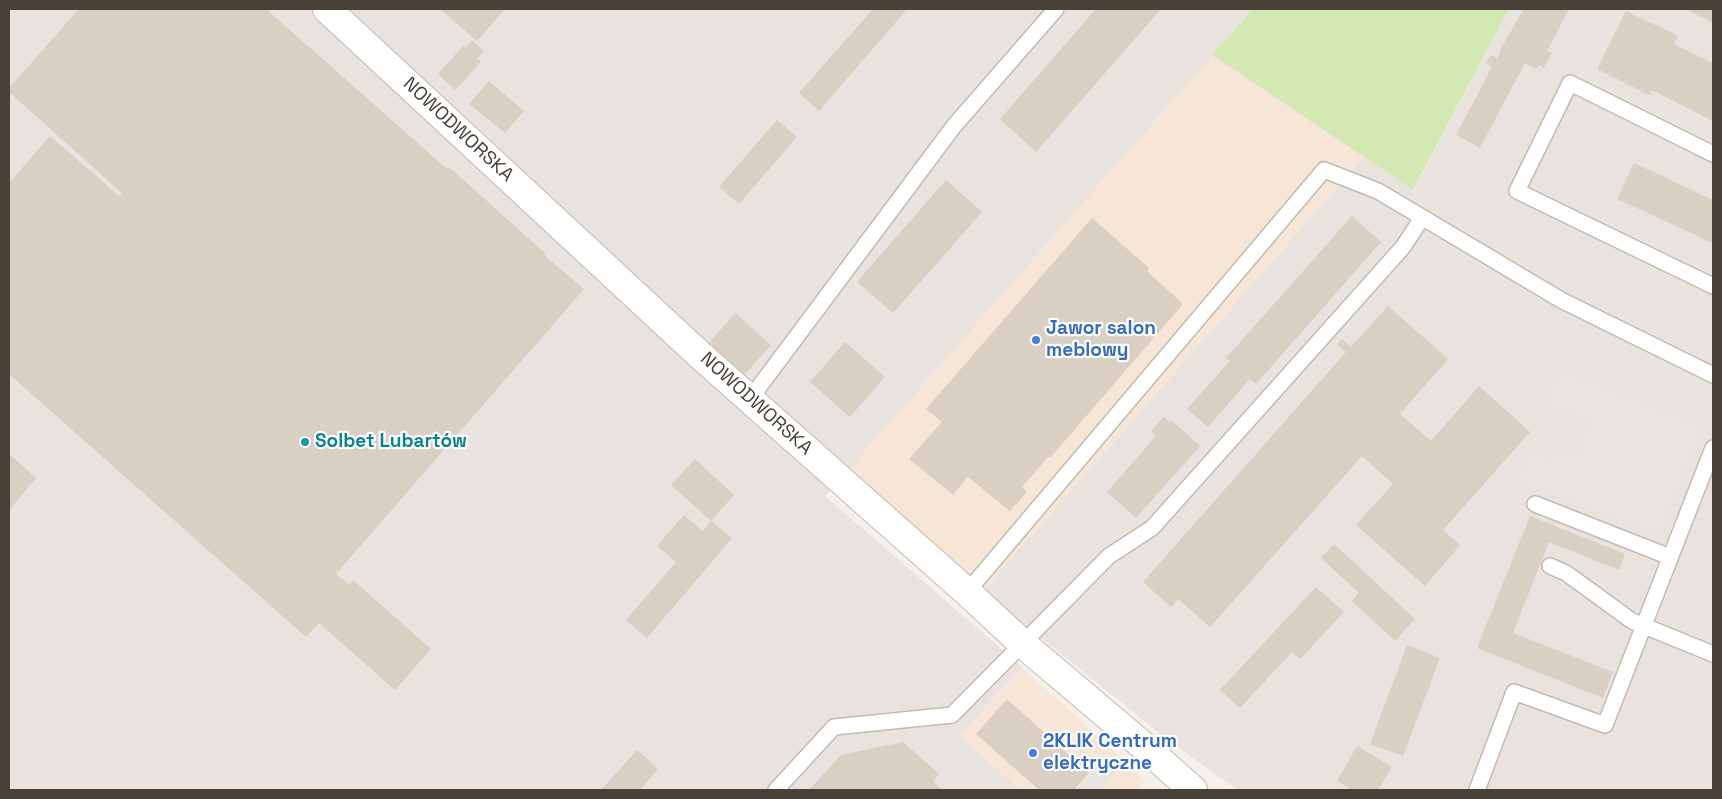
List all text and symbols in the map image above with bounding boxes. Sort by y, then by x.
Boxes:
street label: NOWODWORSKA [398,73,518,187]
place label: Jawor salon meblowy [1046,318,1156,362]
marker: Jawor salon meblowy [1030,334,1042,346]
street label: NOWODWORSKA [695,348,817,460]
place label: Solbet Lubartów [315,431,467,453]
marker: Solbet Lubartów [299,436,311,448]
place label: 2KLIK Centrum elektryczne [1043,731,1177,775]
marker: 2KLIK Centrum elektryczne [1027,747,1039,759]

